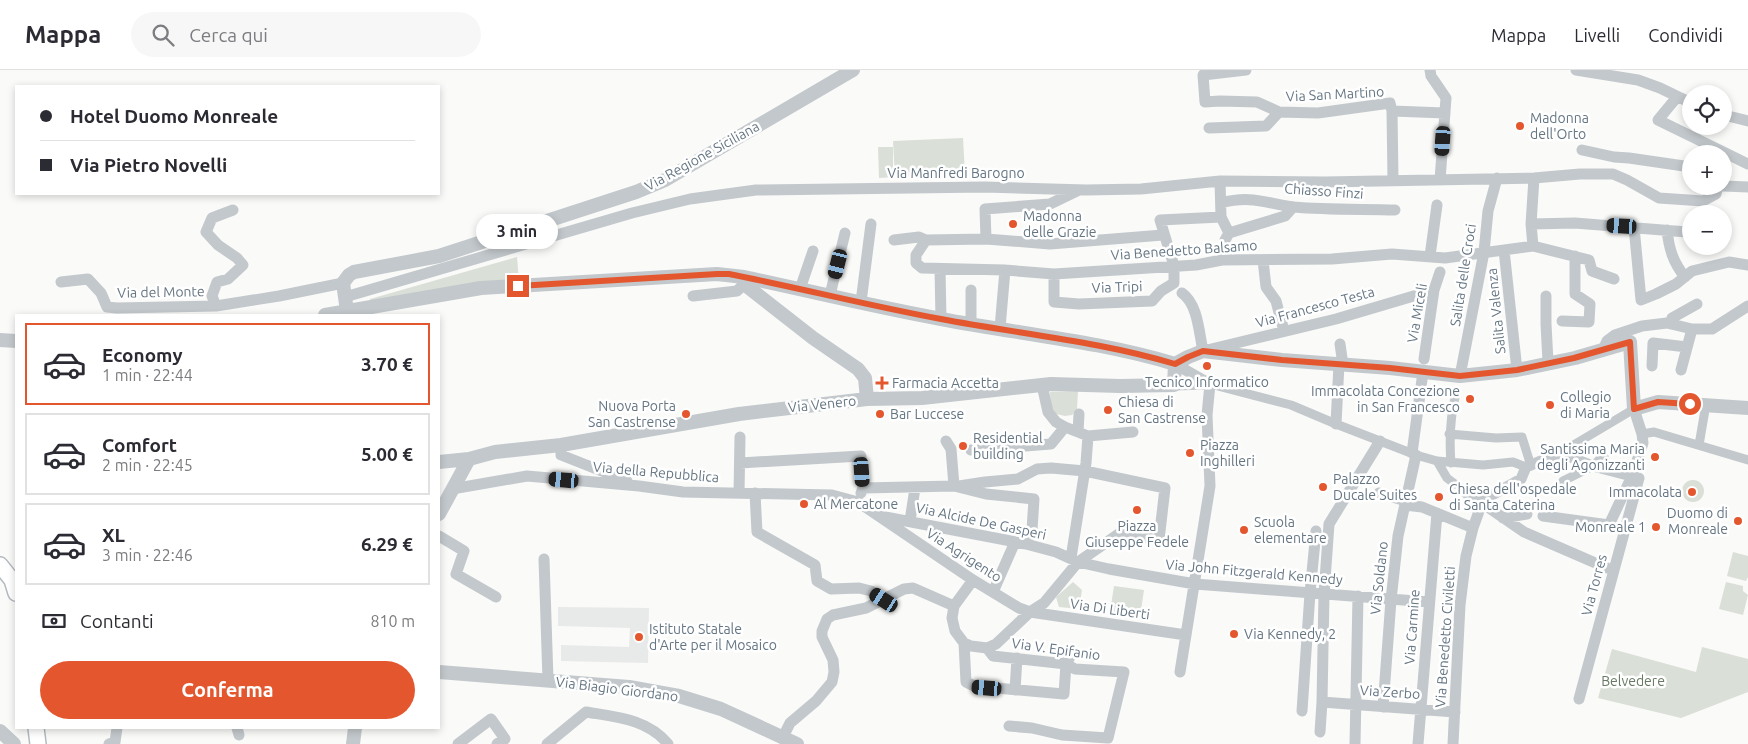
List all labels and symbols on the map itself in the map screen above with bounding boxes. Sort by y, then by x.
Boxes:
street label: Via San Martino [1285,83,1385,105]
place label: Madonna dell'Orto [1530,110,1589,142]
street label: Via Regione Siciliana [642,118,762,194]
marker: Madonna dell'Orto [1514,120,1526,132]
car [1434,126,1451,156]
street label: Via Manfredi Barogno [887,165,1025,181]
street label: Chiasso Finzi [1284,180,1364,202]
place label: Madonna delle Grazie [1023,208,1097,240]
callout: 3 min [477,214,559,248]
marker: Madonna delle Grazie [1007,218,1019,230]
car [1606,218,1637,234]
street label: Salita delle Croci [1447,223,1479,327]
street label: Via Benedetto Balsamo [1110,237,1258,263]
car [827,248,848,280]
street label: Salita Valenza [1484,267,1508,355]
route end [507,275,529,297]
street label: Via Tripi [1091,278,1143,296]
street label: Via Miceli [1404,282,1430,344]
street label: Via del Monte [117,283,205,301]
street label: Via Francesco Testa [1254,283,1376,331]
marker: Tecnico Informatico [1201,360,1213,372]
place label: Tecnico Informatico [1145,374,1269,390]
place label: Farmacia Accetta [892,375,999,391]
marker: Farmacia Accetta [876,377,888,389]
place label: Immacolata Concezione in San Francesco [1311,383,1460,415]
place label: Collegio di Maria [1560,389,1611,421]
street label: Via Venero [787,392,857,416]
marker: Immacolata Concezione in San Francesco [1464,393,1476,405]
route start [1679,393,1701,415]
place label: Chiesa di San Castrense [1118,394,1206,426]
place label: Nuova Porta San Castrense [588,398,676,430]
marker: Collegio di Maria [1544,399,1556,411]
marker: Chiesa di San Castrense [1102,404,1114,416]
place label: Bar Luccese [890,406,964,422]
marker: Nuova Porta San Castrense [680,408,692,420]
marker: Bar Luccese [874,408,886,420]
place label: Residential building [973,430,1043,462]
place label: Piazza Inghilleri [1200,437,1255,469]
marker: Residential building [957,440,969,452]
place label: Santissima Maria degli Agonizzanti [1537,441,1645,473]
marker: Piazza Inghilleri [1184,447,1196,459]
marker: Santissima Maria degli Agonizzanti [1649,451,1661,463]
car [853,457,870,487]
street label: Via della Repubblica [592,459,720,485]
car [548,471,579,489]
place label: Palazzo Ducale Suites [1333,471,1417,503]
marker: Palazzo Ducale Suites [1317,481,1329,493]
place label: Chiesa dell'ospedale di Santa Caterina [1449,481,1577,513]
place label: Immacolata [1609,484,1682,500]
marker: Immacolata [1686,486,1698,498]
marker: Chiesa dell'ospedale di Santa Caterina [1433,491,1445,503]
place label: Al Mercatone [814,496,898,512]
marker: Al Mercatone [798,498,810,510]
street label: Via Alcide De Gasperi [914,499,1048,543]
marker: Piazza Giuseppe Fedele [1131,504,1143,516]
place label: Duomo di Monreale [1667,505,1728,537]
place label: Scuola elementare [1254,514,1327,546]
marker: Duomo di Monreale [1732,515,1744,527]
place label: Piazza Giuseppe Fedele [1085,518,1189,550]
place label: Monreale 1 [1575,519,1646,535]
marker: Monreale 1 [1650,521,1662,533]
marker: Scuola elementare [1238,524,1250,536]
street label: Via Agrigento [923,525,1005,585]
street label: Via Soldano [1367,540,1391,616]
street label: Via Torres [1578,553,1610,617]
street label: Via John Fitzgerald Kennedy [1165,556,1344,588]
street label: Via Benedetto Civiletti [1432,566,1458,708]
car [867,586,900,614]
street label: Via Carmine [1401,589,1423,665]
street label: Via Di Liberti [1069,595,1151,623]
place label: Istituto Statale d'Arte per il Mosaico [649,621,777,653]
place label: Via Kennedy, 2 [1244,626,1336,642]
marker: Via Kennedy, 2 [1228,628,1240,640]
marker: Istituto Statale d'Arte per il Mosaico [633,631,645,643]
street label: Via V. Epifanio [1011,635,1101,663]
park label: Belvedere [1601,673,1665,689]
street label: Via Biagio Giordano [555,674,679,704]
car [971,679,1002,697]
street label: Via Zerbo [1359,682,1421,702]

